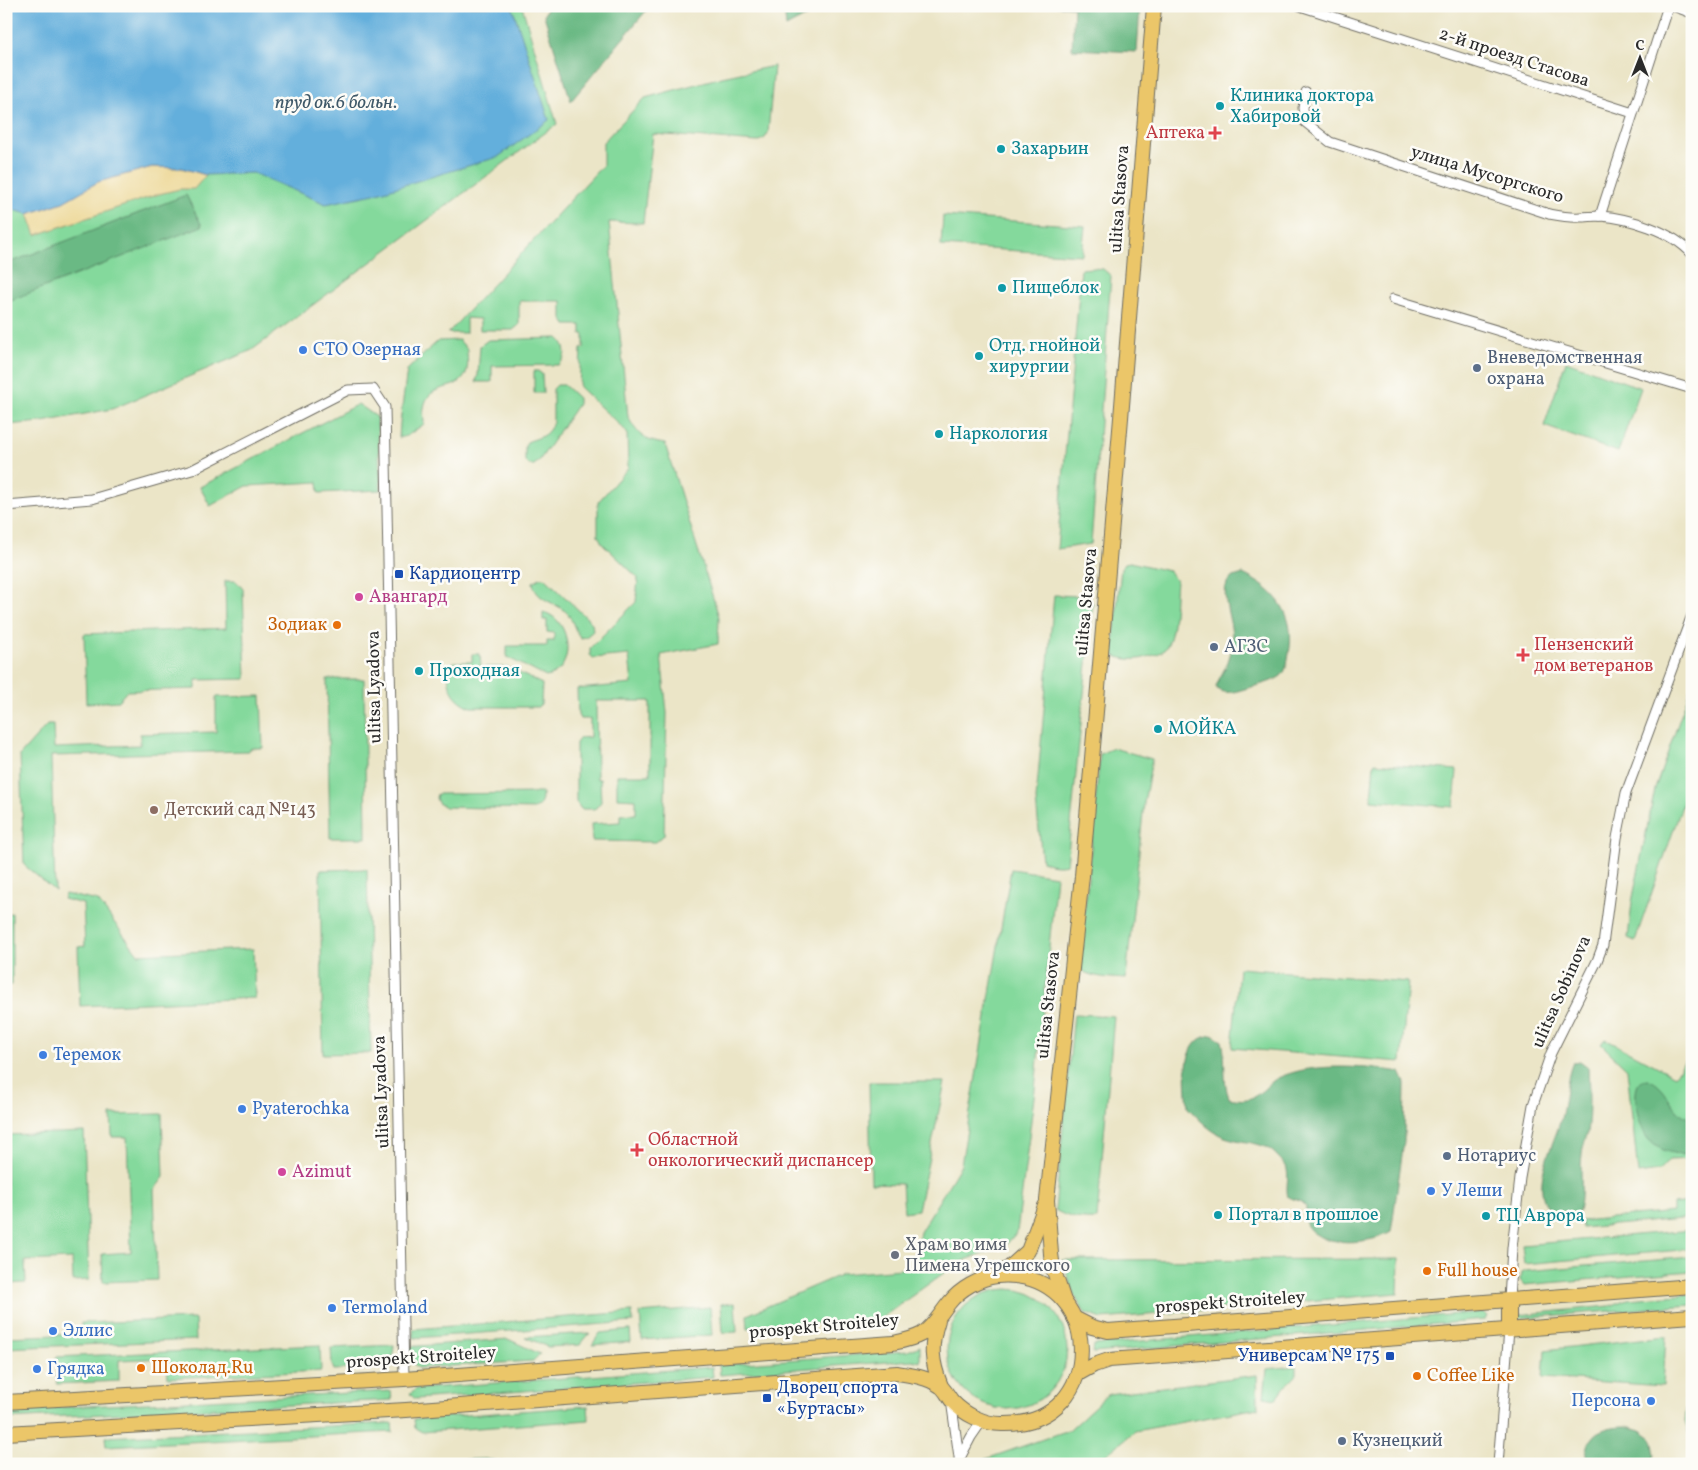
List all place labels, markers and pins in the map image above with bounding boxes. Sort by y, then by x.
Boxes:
place label: Клиника доктора Хабировой [1230,84,1374,130]
marker: Клиника доктора Хабировой [1214,100,1226,112]
place label: Аптека [1146,121,1205,146]
marker: Аптека [1209,127,1221,139]
place label: Захарьин [1011,137,1089,162]
marker: Захарьин [995,143,1007,155]
place label: Пищеблок [1012,276,1099,301]
marker: Пищеблок [996,282,1008,294]
place label: Отд. гнойной хирургии [989,334,1100,380]
place label: СТО Озерная [313,338,421,363]
marker: СТО Озерная [297,344,309,356]
place label: Вневедомственная охрана [1487,346,1642,392]
marker: Отд. гнойной хирургии [973,350,985,362]
marker: Вневедомственная охрана [1471,362,1483,374]
place label: Наркология [949,422,1048,447]
marker: Наркология [933,428,945,440]
place label: Кардиоцентр [409,562,521,587]
marker: Кардиоцентр [393,568,405,580]
place label: Авангард [369,585,448,610]
marker: Авангард [353,591,365,603]
place label: Зодиак [267,613,327,638]
marker: Зодиак [331,619,343,631]
place label: Пензенский дом ветеранов [1534,633,1653,679]
place label: АГЗС [1224,635,1268,660]
marker: АГЗС [1208,641,1220,653]
marker: Пензенский дом ветеранов [1516,648,1530,662]
place label: Проходная [429,659,520,684]
marker: Проходная [413,665,425,677]
place label: МОЙКА [1168,717,1237,742]
marker: МОЙКА [1152,723,1164,735]
place label: Детский сад №143 [164,798,316,823]
marker: Детский сад №143 [148,804,160,816]
place label: Теремок [53,1043,122,1068]
marker: Теремок [37,1049,49,1061]
place label: Pyaterochka [252,1097,350,1122]
marker: Pyaterochka [236,1103,248,1115]
place label: Областной онкологический диспансер [648,1128,874,1174]
marker: Областной онкологический диспансер [630,1143,644,1157]
place label: Нотариус [1457,1144,1536,1169]
marker: Нотариус [1441,1150,1453,1162]
place label: Azimut [292,1160,352,1185]
marker: Azimut [276,1166,288,1178]
place label: У Леши [1441,1179,1502,1204]
marker: У Леши [1425,1185,1437,1197]
place label: Портал в прошлое [1228,1203,1379,1228]
place label: ТЦ Аврора [1496,1204,1585,1229]
marker: Портал в прошлое [1212,1209,1224,1221]
marker: ТЦ Аврора [1480,1210,1492,1222]
place label: Храм во имя Пимена Угрешского [905,1233,1070,1279]
marker: Храм во имя Пимена Угрешского [889,1249,901,1261]
place label: Full house [1437,1259,1518,1284]
marker: Full house [1421,1265,1433,1277]
place label: Termoland [342,1296,428,1321]
marker: Termoland [326,1302,338,1314]
place label: Эллис [63,1319,113,1344]
marker: Эллис [47,1325,59,1337]
place label: Универсам № 175 [1238,1344,1380,1369]
marker: Универсам № 175 [1384,1350,1396,1362]
place label: Шоколад.Ru [151,1356,253,1381]
place label: Грядка [47,1357,105,1382]
marker: Шоколад.Ru [135,1362,147,1374]
marker: Грядка [31,1363,43,1375]
place label: Coffee Like [1427,1364,1515,1389]
marker: Coffee Like [1411,1370,1423,1382]
place label: Дворец спорта «Буртасы» [777,1376,899,1422]
place label: Персона [1571,1389,1641,1414]
marker: Дворец спорта «Буртасы» [761,1392,773,1404]
marker: Персона [1645,1395,1657,1407]
place label: Кузнецкий [1352,1429,1443,1454]
marker: Кузнецкий [1336,1435,1348,1447]

